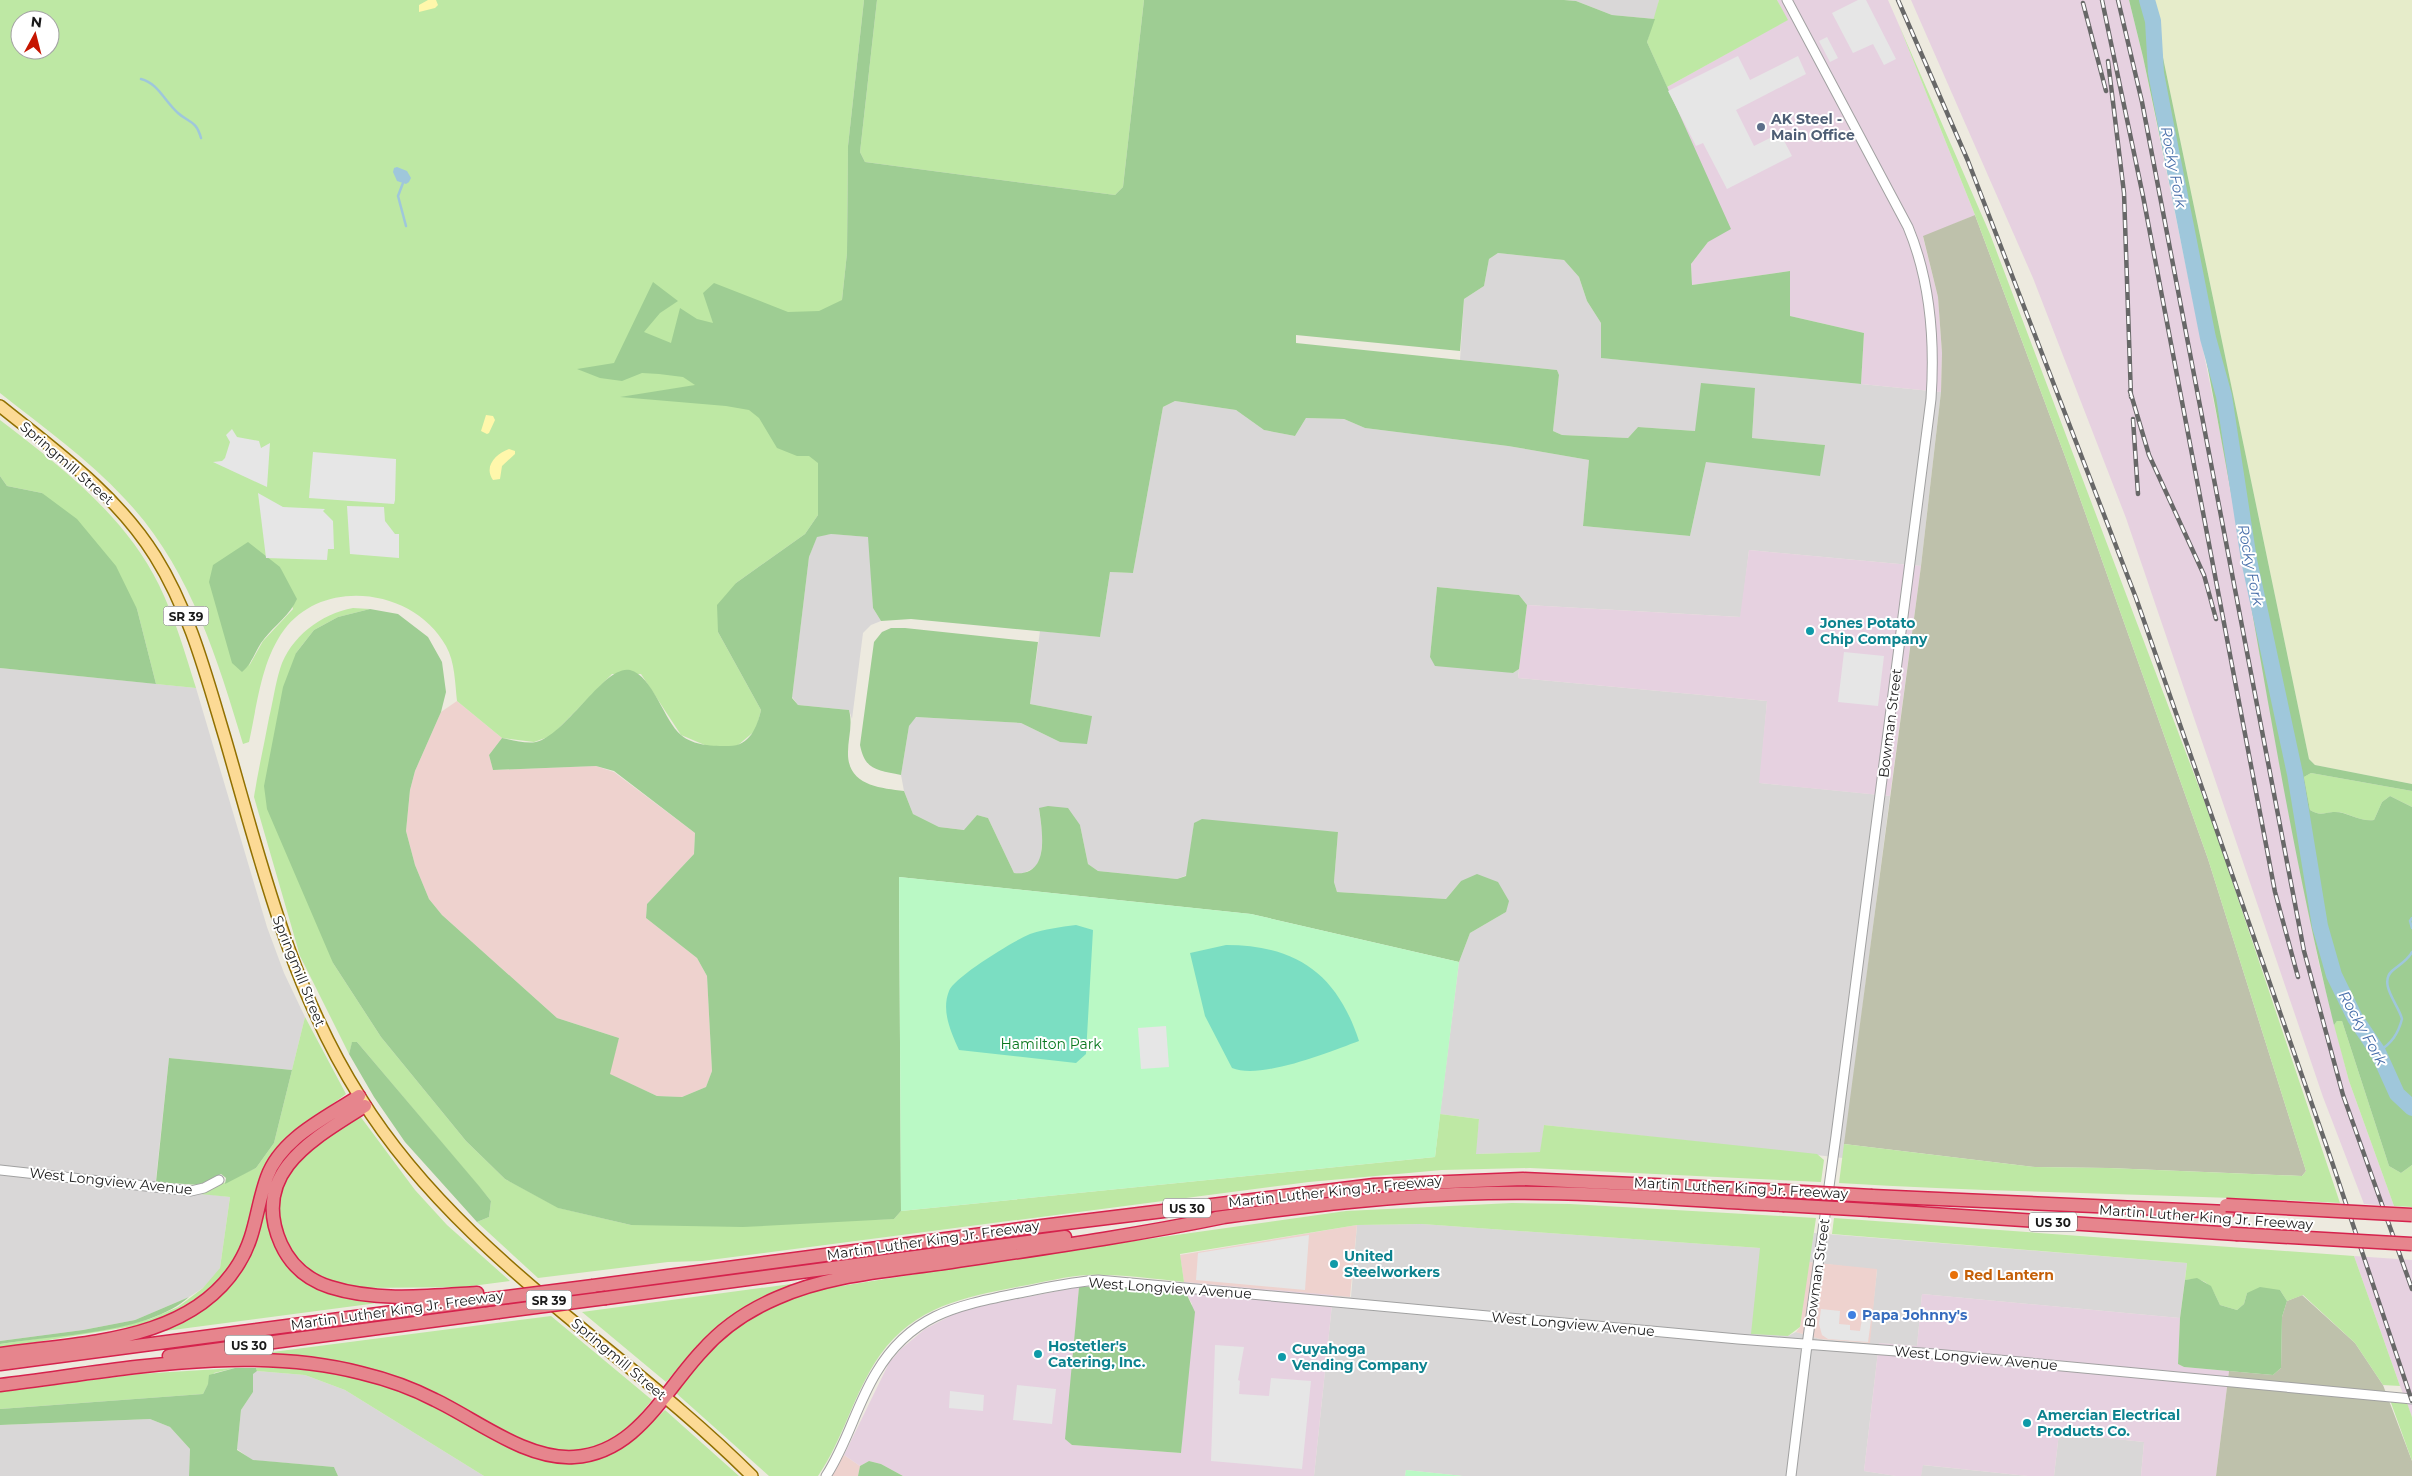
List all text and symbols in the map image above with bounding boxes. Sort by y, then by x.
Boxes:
north arrow [10,10,60,60]
text: N [30,12,43,32]
place label: AK Steel - Main Office [1770,110,1855,144]
marker: AK Steel - Main Office [1755,121,1767,133]
water label: Rocky Fork [2157,125,2191,210]
street label: Springmill Street [16,417,118,509]
water label: Rocky Fork [2234,523,2268,608]
road number: SR 39 [164,606,208,626]
place label: Jones Potato Chip Company [1819,614,1928,648]
marker: Jones Potato Chip Company [1804,625,1816,637]
street label: Bowman Street [1874,667,1906,779]
street label: Springmill Street [268,913,330,1030]
water label: Rocky Fork [2335,987,2392,1070]
park label: Hamilton Park [1000,1035,1102,1053]
street label: West Longview Avenue [29,1163,193,1199]
street label: Martin Luther King Jr. Freeway [1227,1171,1443,1211]
street label: Martin Luther King Jr. Freeway [1633,1173,1849,1203]
road number: US 30 [1163,1198,1211,1218]
street label: Martin Luther King Jr. Freeway [2098,1201,2314,1233]
road number: US 30 [2029,1212,2077,1232]
street label: Martin Luther King Jr. Freeway [826,1216,1041,1264]
street label: Bowman Street [1800,1217,1834,1329]
place label: United Steelworkers [1344,1247,1440,1281]
marker: United Steelworkers [1328,1258,1340,1270]
place label: Red Lantern [1964,1266,2054,1284]
marker: Red Lantern [1948,1269,1960,1281]
street label: West Longview Avenue [1088,1273,1252,1303]
street label: Martin Luther King Jr. Freeway [290,1286,505,1334]
road number: SR 39 [526,1290,572,1310]
place label: Papa Johnny's [1862,1306,1968,1324]
street label: West Longview Avenue [1491,1308,1655,1340]
marker: Papa Johnny's [1846,1309,1858,1321]
street label: Springmill Street [568,1314,670,1404]
road number: US 30 [225,1336,273,1354]
place label: Hostetler's Catering, Inc. [1048,1337,1146,1371]
place label: Cuyahoga Vending Company [1291,1340,1428,1374]
street label: West Longview Avenue [1894,1342,2058,1374]
marker: Hostetler's Catering, Inc. [1032,1348,1044,1360]
marker: Cuyahoga Vending Company [1276,1351,1288,1363]
place label: Amercian Electrical Products Co. [2036,1406,2180,1440]
marker: Amercian Electrical Products Co. [2021,1417,2033,1429]

